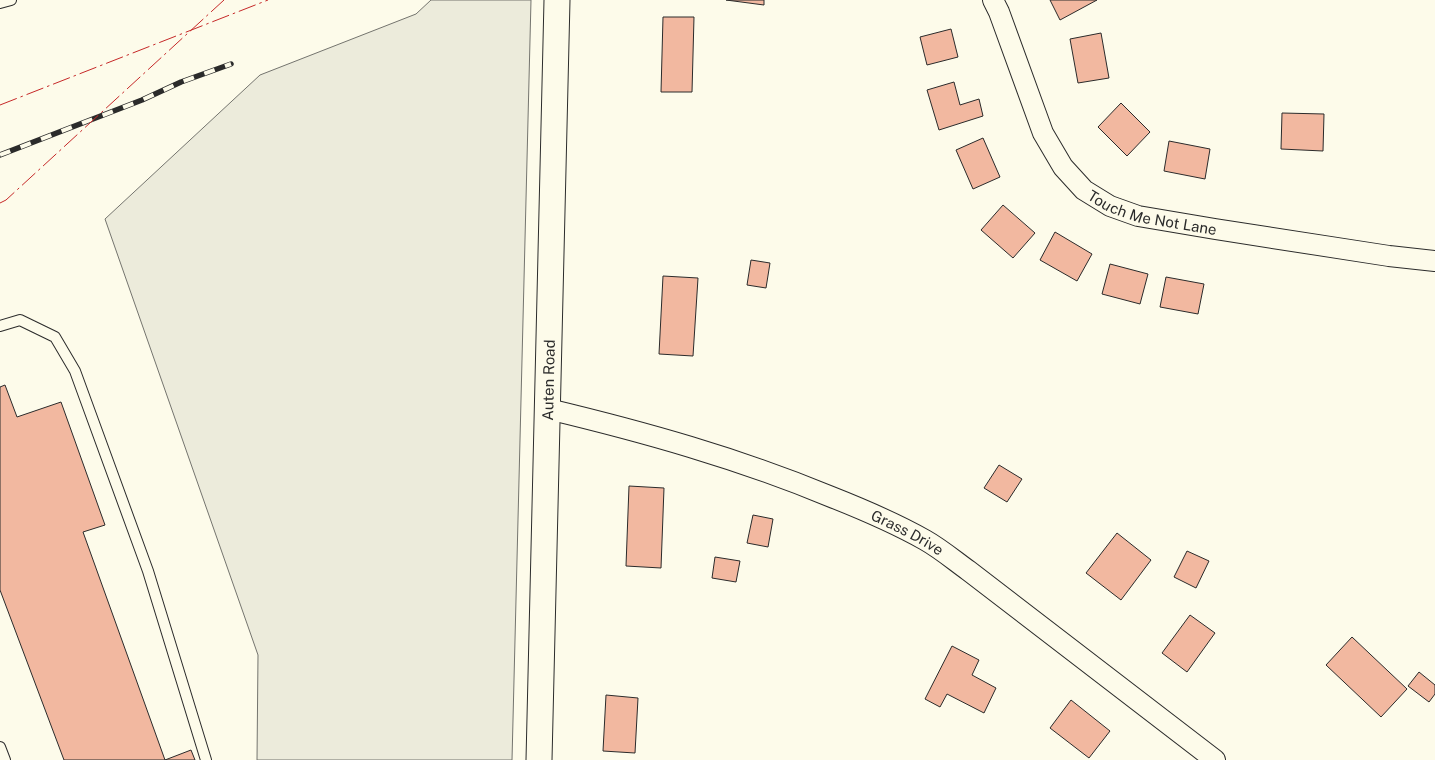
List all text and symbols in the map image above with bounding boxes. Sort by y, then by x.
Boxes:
street label: Touch Me Not Lane [1085,186,1218,238]
street label: Auten Road [539,339,557,421]
street label: Grass Drive [869,506,947,558]

